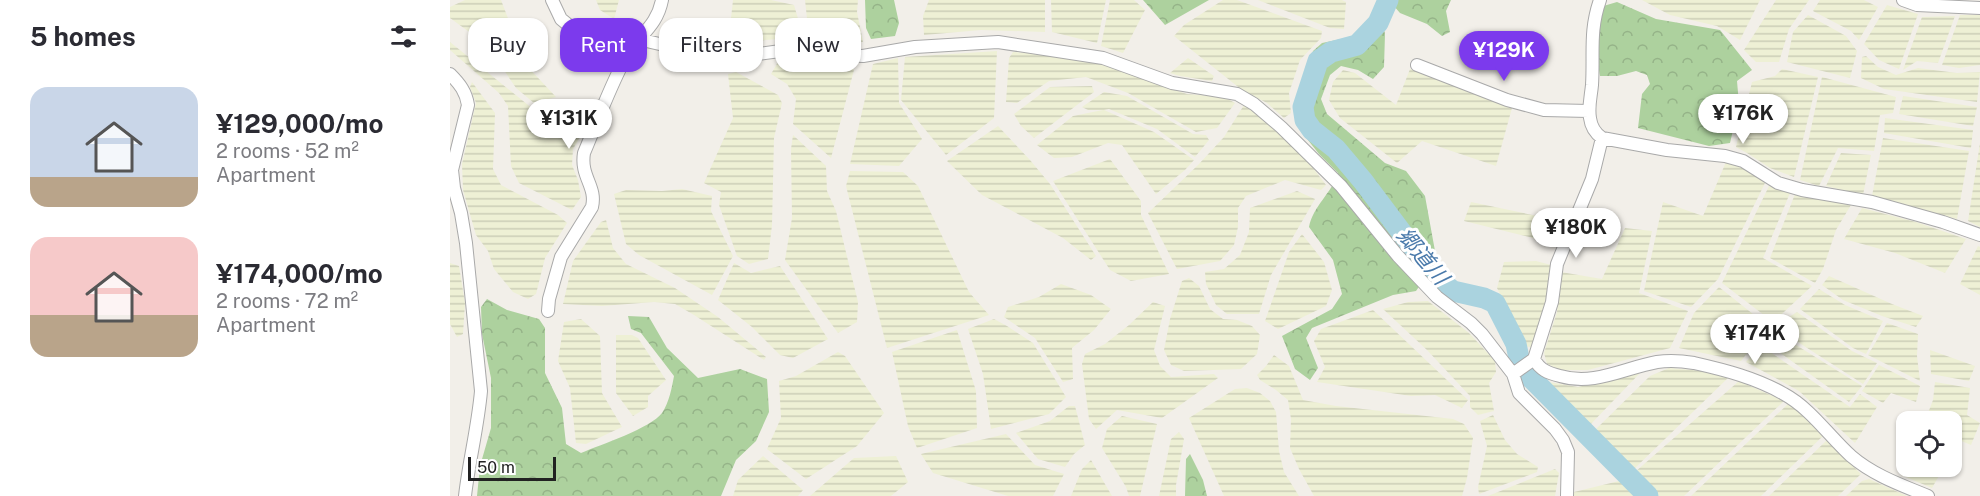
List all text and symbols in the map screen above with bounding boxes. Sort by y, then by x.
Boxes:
chip: Buy [468,18,548,72]
chip: Rent [560,18,647,72]
chip: Filters [659,18,763,72]
chip: New [775,18,861,72]
icon: filters [387,20,420,53]
text: 5 homes [30,21,136,52]
pin: ¥129K [1462,31,1546,82]
text: ¥129K [1473,38,1535,62]
pin: ¥176K [1701,94,1785,145]
pin: ¥131K [527,99,611,150]
text: ¥176K [1712,101,1774,125]
text: ¥131K [540,106,598,130]
text: ¥129,000/mo [216,108,383,139]
icon: home [78,111,150,183]
text: 2 rooms · 52 m² [216,139,359,163]
text: Apartment [216,163,316,187]
pin: ¥180K [1534,208,1618,259]
text: ¥180K [1545,215,1607,239]
water label: 郷道川 [1392,222,1455,291]
text: ¥174,000/mo [216,258,383,289]
icon: home [78,261,150,333]
text: 2 rooms · 72 m² [216,289,358,313]
text: Apartment [216,313,316,337]
pin: ¥174K [1713,314,1797,365]
text: ¥174K [1724,321,1786,345]
map controls [1896,411,1962,477]
button: locate [1896,411,1962,477]
scale bar [468,454,556,482]
text: 50 m [477,458,515,477]

